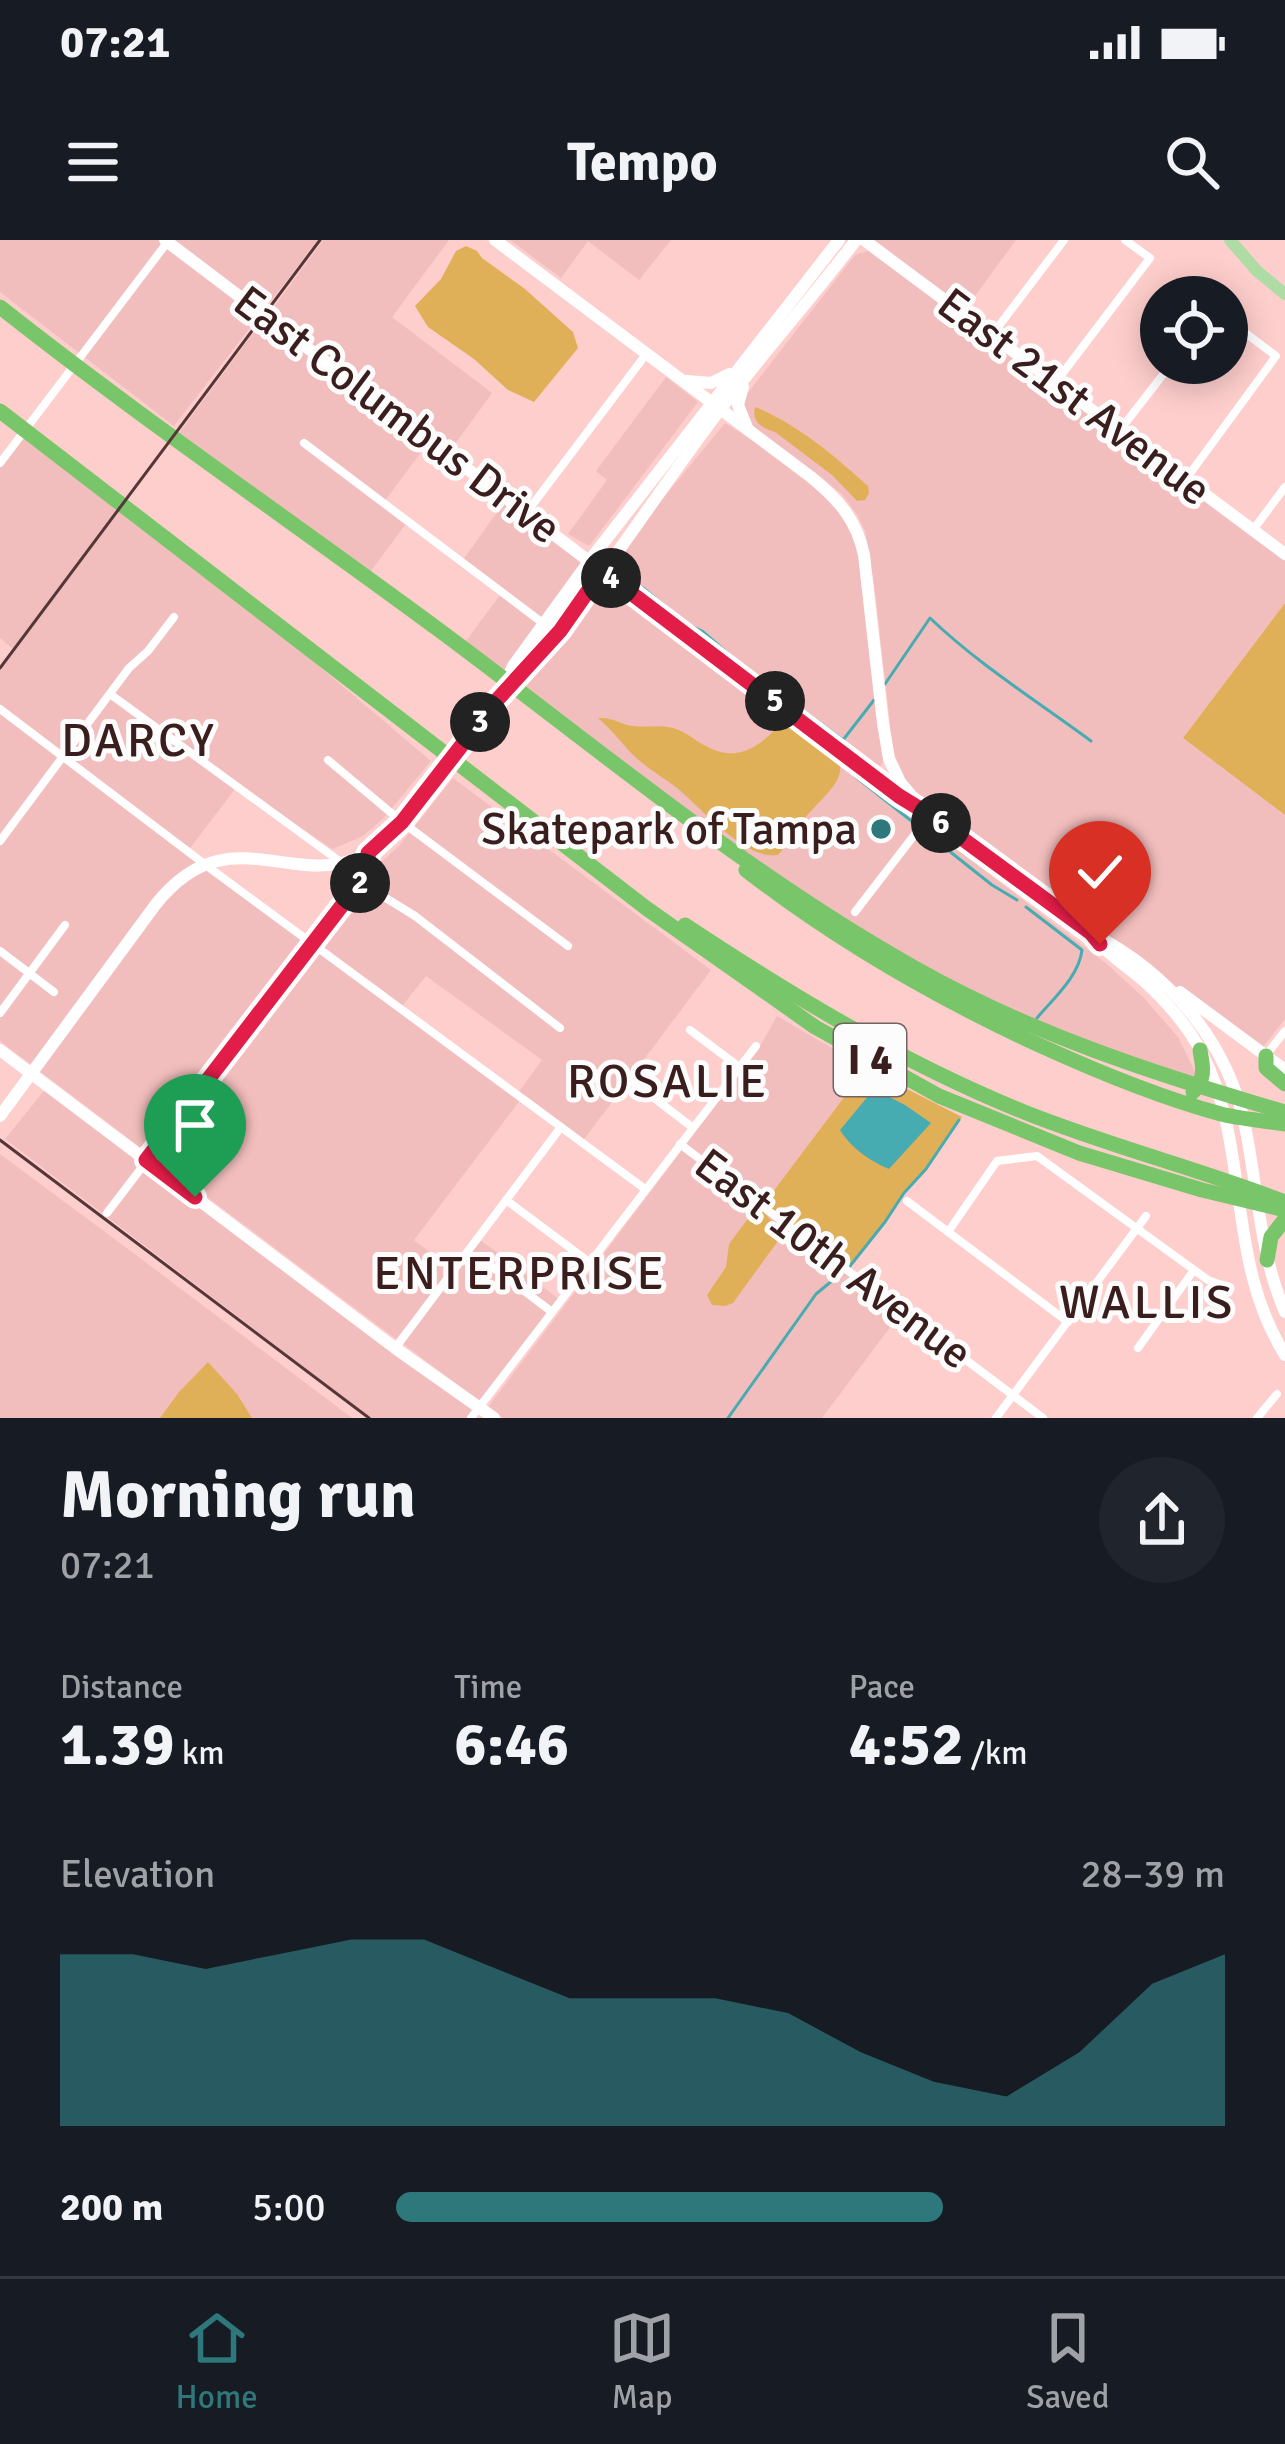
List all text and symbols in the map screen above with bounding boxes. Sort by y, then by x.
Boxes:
text: 07:21 [60,15,170,70]
icon: menu [60,129,126,195]
text: Tempo [567,129,718,196]
icon: search [1159,129,1225,195]
street label: East Columbus Drive [223,274,571,556]
street label: East 21st Avenue [926,276,1222,518]
map controls [1140,276,1248,384]
button: locate [1140,276,1248,384]
pin: 4 [581,548,641,608]
text: 4 [602,557,620,598]
pin: 5 [745,671,805,731]
text: 5 [766,680,784,721]
pin: 3 [450,692,510,752]
text: 3 [471,701,489,742]
district label: DARCY [61,711,217,770]
pin: 6 [911,793,971,853]
place label: Skatepark of Tampa [481,802,857,857]
text: 6 [932,802,950,843]
marker: Skatepark of Tampa [868,816,894,842]
pin [1049,821,1151,944]
icon: check [1067,839,1133,905]
pin: 2 [330,853,390,913]
text: 2 [351,862,369,903]
road number: I 4 [834,1024,906,1096]
district label: ROSALIE [567,1052,769,1111]
pin [144,1074,246,1197]
icon: arrive [162,1092,228,1158]
street label: East 10th Avenue [684,1137,982,1381]
district label: ENTERPRISE [373,1244,667,1303]
district label: WALLIS [1059,1273,1235,1332]
text: Morning run [60,1455,416,1536]
button: share [1099,1457,1225,1583]
text: 07:21 [60,1541,155,1589]
text: Distance [60,1667,183,1708]
text: Time [454,1667,522,1708]
text: Pace [849,1667,915,1708]
text: 1.39 [60,1708,174,1782]
text: 6:46 [454,1708,569,1782]
text: 4:52 [849,1708,964,1782]
text: km [174,1733,225,1774]
text: /km [964,1733,1028,1774]
text: Elevation [60,1850,215,1898]
text: 28–39 m [1080,1850,1225,1898]
text: 200 m [60,2183,163,2231]
text: 5:00 [252,2183,326,2231]
tab: Home [176,2305,258,2418]
tab: Map [609,2305,675,2418]
tab: Saved [1026,2305,1109,2418]

